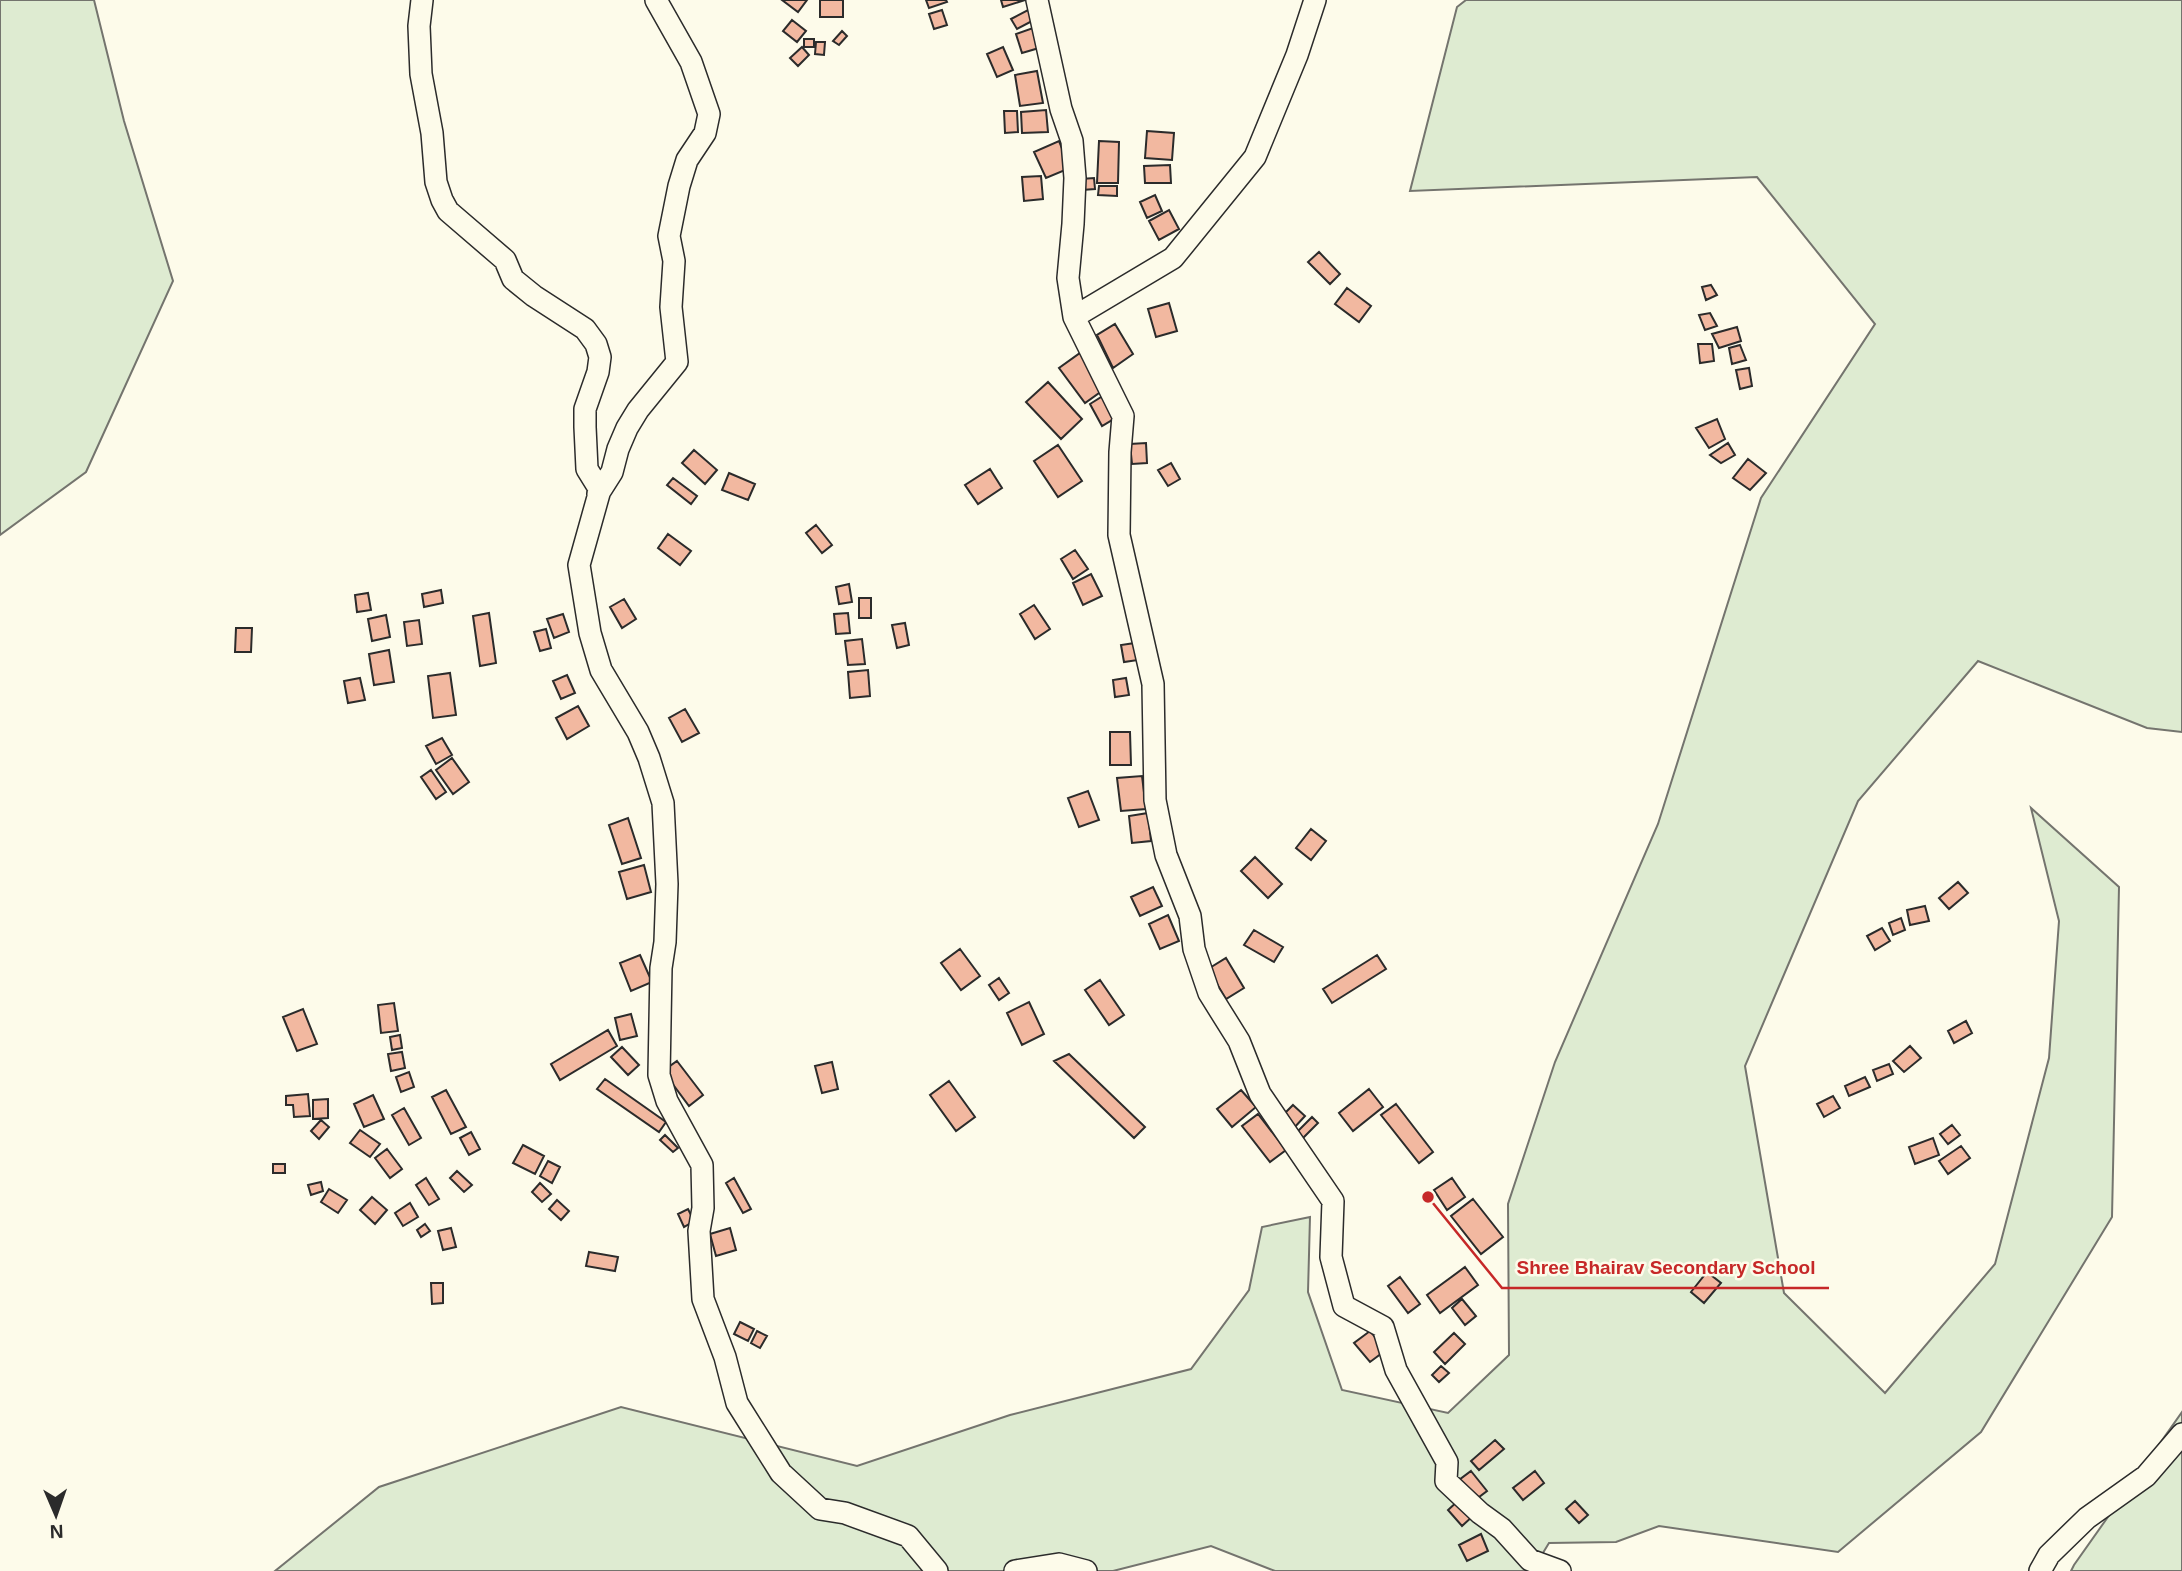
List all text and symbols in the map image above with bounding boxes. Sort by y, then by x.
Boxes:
callout: Shree Bhairav Secondary School [1502,1248,1829,1288]
text: Shree Bhairav Secondary School [1517,1257,1815,1278]
north arrow [21,1480,91,1550]
text: N [49,1521,64,1542]

